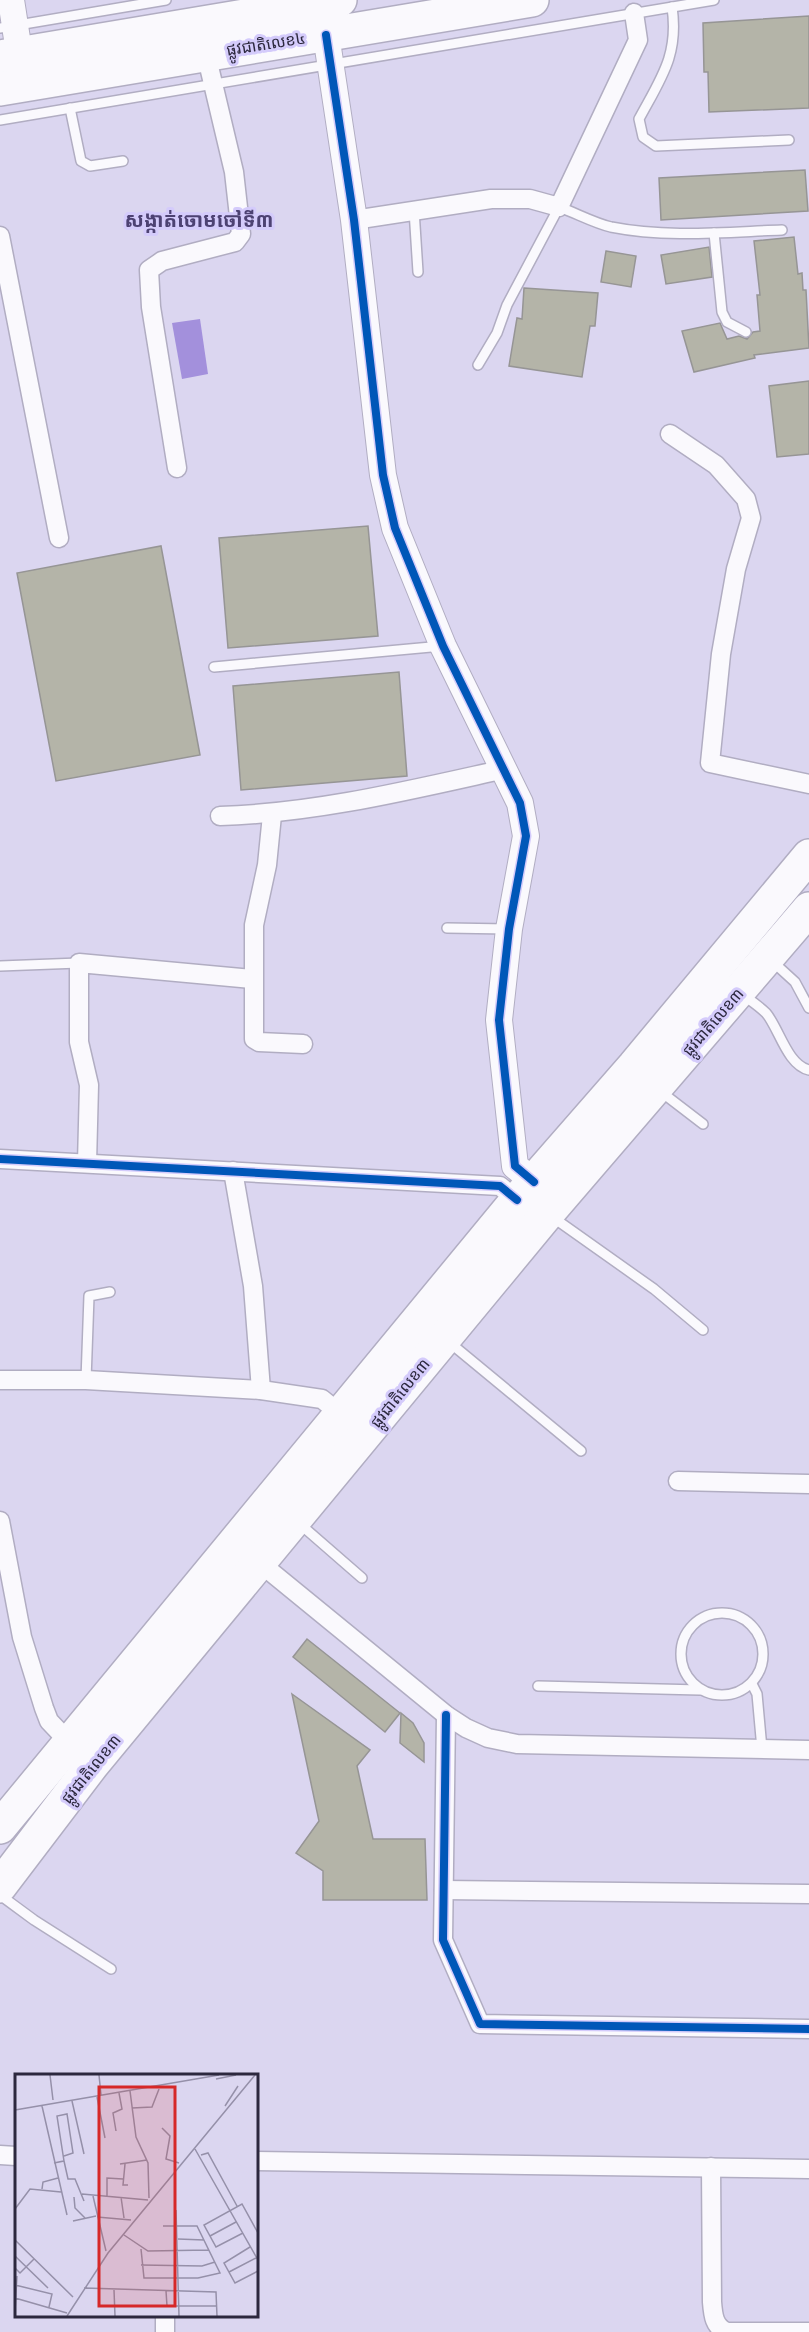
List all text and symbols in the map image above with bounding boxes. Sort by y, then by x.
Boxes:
street label: ផ្លូវជាតិលេខ៤ [225,26,308,64]
district label: សង្កាត់ចោមចៅទី៣ [125,206,273,234]
street label: ផ្លូវជាតិលេខ៣ [677,983,751,1063]
street label: ផ្លូវជាតិលេខ៣ [365,1353,437,1434]
street label: ផ្លូវជាតិលេខ៣ [56,1729,128,1810]
inset map [15,2074,258,2317]

